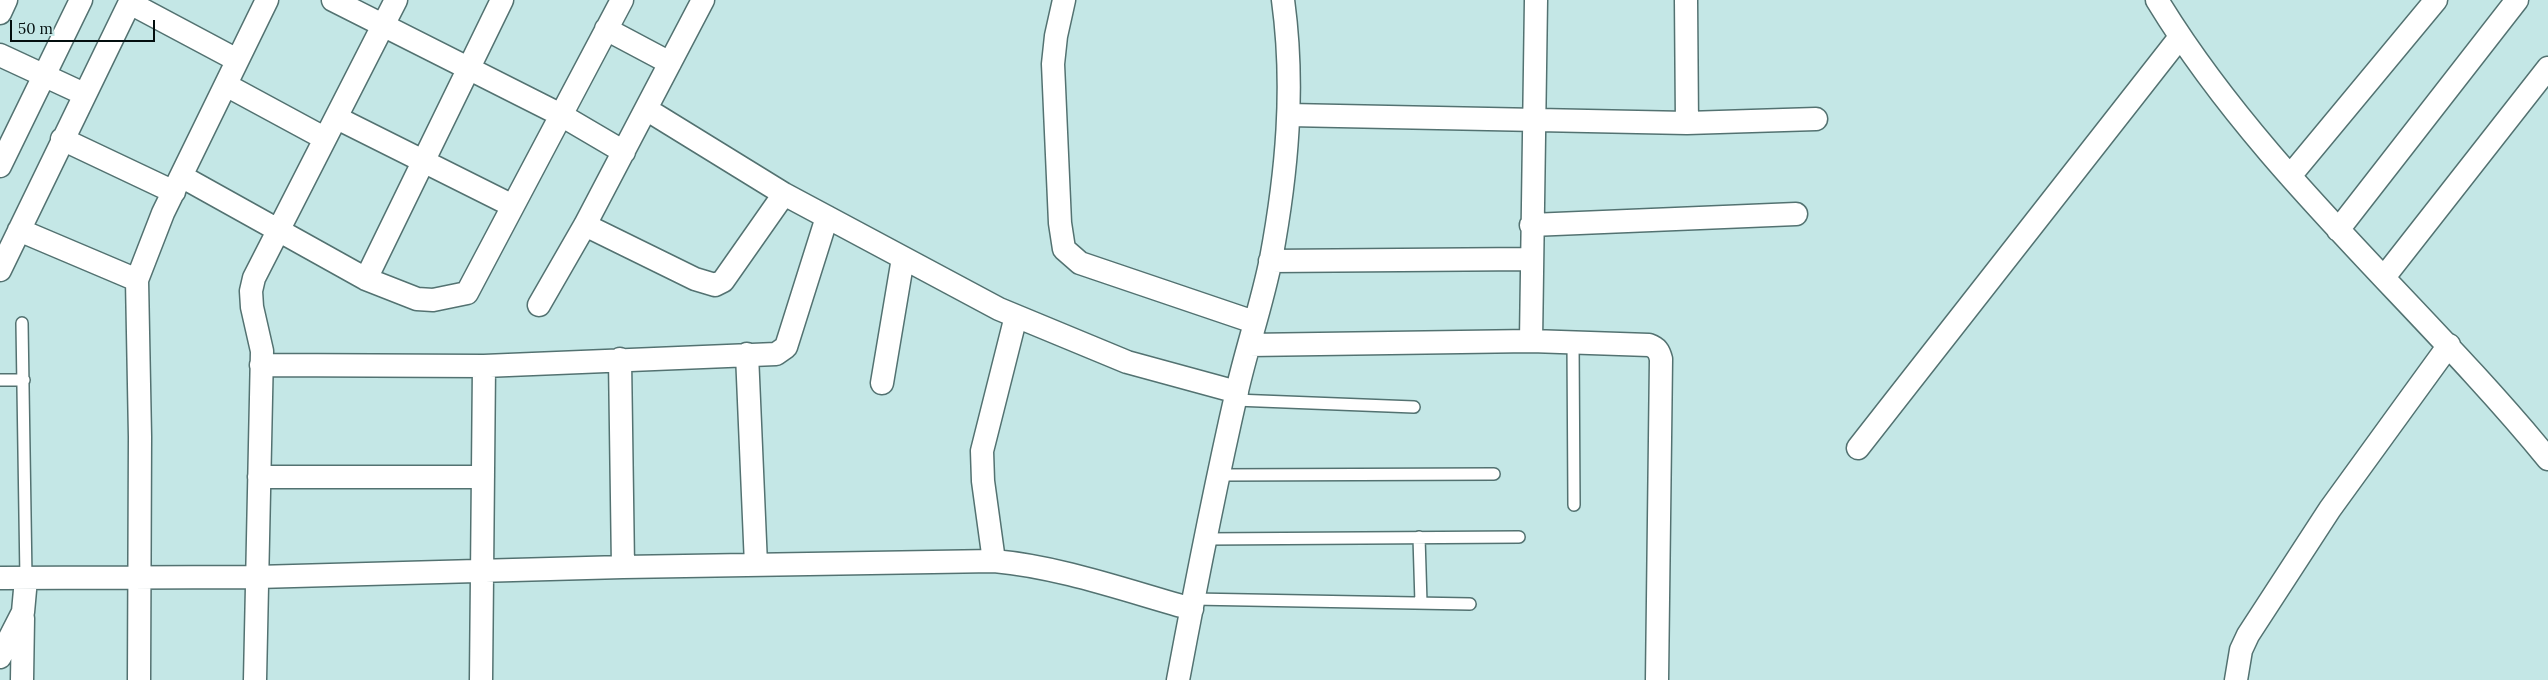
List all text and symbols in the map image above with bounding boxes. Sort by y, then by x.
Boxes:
scale bar [12,10,158,42]
text: 50 m [18,19,53,38]

